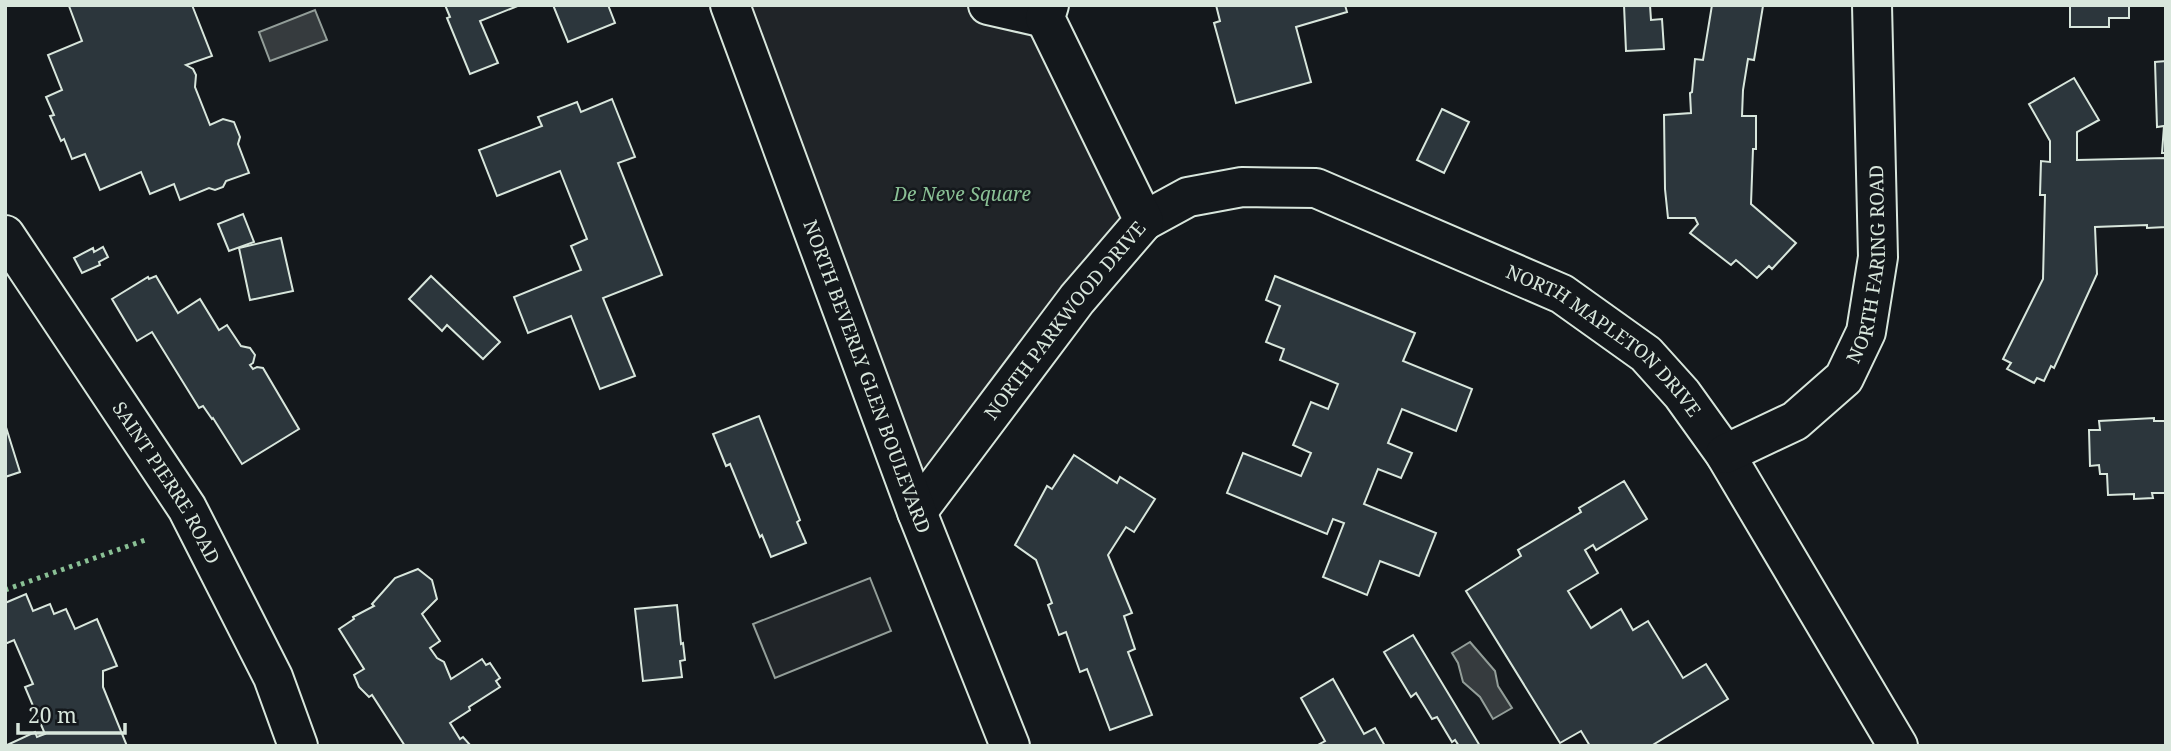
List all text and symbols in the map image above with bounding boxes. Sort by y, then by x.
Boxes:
street label: NORTH FARING ROAD [1840,165,1891,368]
park label: De Neve Square [892,181,1031,207]
street label: NORTH PARKWOOD DRIVE [978,215,1151,425]
street label: NORTH BEVERLY GLEN BOULEVARD [797,216,937,537]
street label: NORTH MAPLETON DRIVE [1502,258,1707,422]
street label: SAINT PIERRE ROAD [107,396,226,568]
scale bar [18,692,124,736]
text: 20 m [28,701,77,729]

